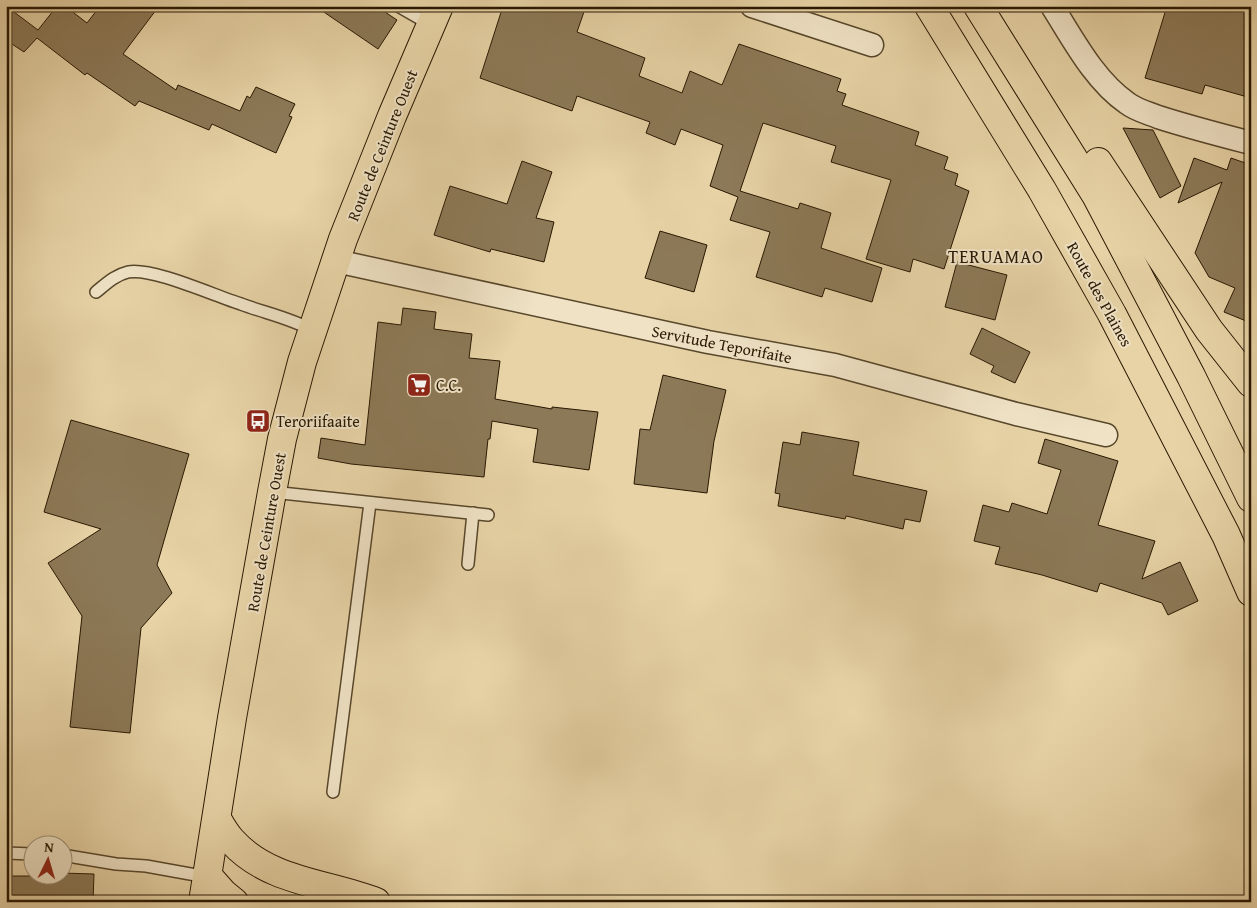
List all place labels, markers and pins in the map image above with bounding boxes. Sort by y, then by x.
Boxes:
supermarket icon: C.C. [406,372,432,398]
place label: C.C. [436,373,461,397]
bus stop icon: Teroriifaaite [245,408,271,434]
place label: Teroriifaaite [276,409,360,433]

